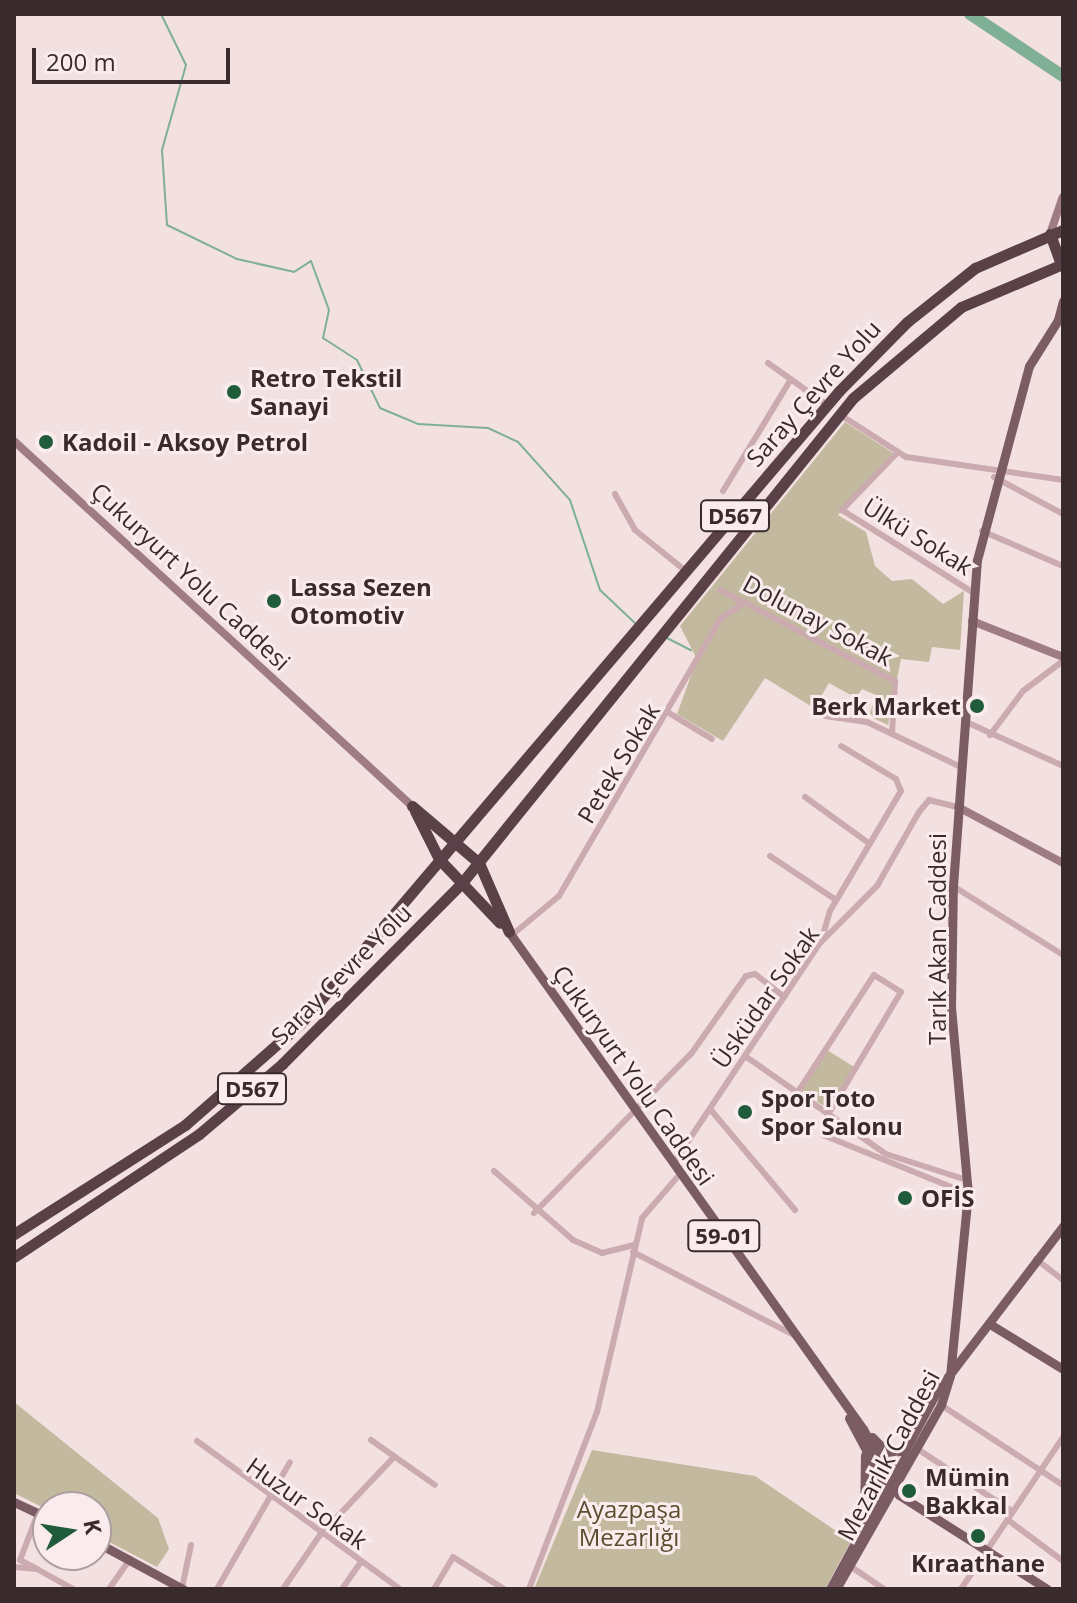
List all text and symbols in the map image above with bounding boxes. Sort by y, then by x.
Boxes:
scale bar [36,32,234,82]
text: 200 m [46,45,116,78]
street label: Saray Çevre Yolu [740,314,886,472]
place label: Retro Tekstil Sanayi [250,364,402,420]
marker: Retro Tekstil Sanayi [225,383,243,401]
place label: Kadoil - Aksoy Petrol [62,428,308,456]
marker: Kadoil - Aksoy Petrol [37,433,55,451]
street label: Çukuryurt Yolu Caddesi [85,476,297,676]
street label: Ülkü Sokak [858,491,978,581]
road number: D567 [699,498,771,534]
street label: Dolunay Sokak [738,569,898,671]
place label: Lassa Sezen Otomotiv [290,573,432,629]
marker: Lassa Sezen Otomotiv [265,592,283,610]
place label: Berk Market [811,692,961,720]
marker: Berk Market [968,697,986,715]
street label: Petek Sokak [571,698,665,828]
street label: Tarık Akan Caddesi [923,833,951,1045]
street label: Saray Çevre Yolu [265,898,417,1050]
street label: Üsküdar Sokak [705,921,825,1073]
street label: Çukuryurt Yolu Caddesi [547,959,721,1191]
road number: D567 [216,1071,288,1107]
place label: Spor Toto Spor Salonu [761,1084,903,1140]
marker: Spor Toto Spor Salonu [736,1103,754,1121]
place label: OFİS [921,1184,974,1212]
marker: OFİS [896,1189,914,1207]
road number: 59-01 [686,1218,762,1254]
street label: Mezarlık Caddesi [831,1365,945,1545]
street label: Huzur Sokak [241,1451,373,1555]
place label: Mümin Bakkal [925,1463,1010,1519]
marker: Mümin Bakkal [900,1482,918,1500]
north arrow [32,1491,112,1571]
park label: Ayazpaşa Mezarlığı [577,1495,681,1551]
text: K [77,1516,110,1537]
marker: Kıraathane [969,1527,987,1545]
place label: Kıraathane [911,1549,1045,1577]

